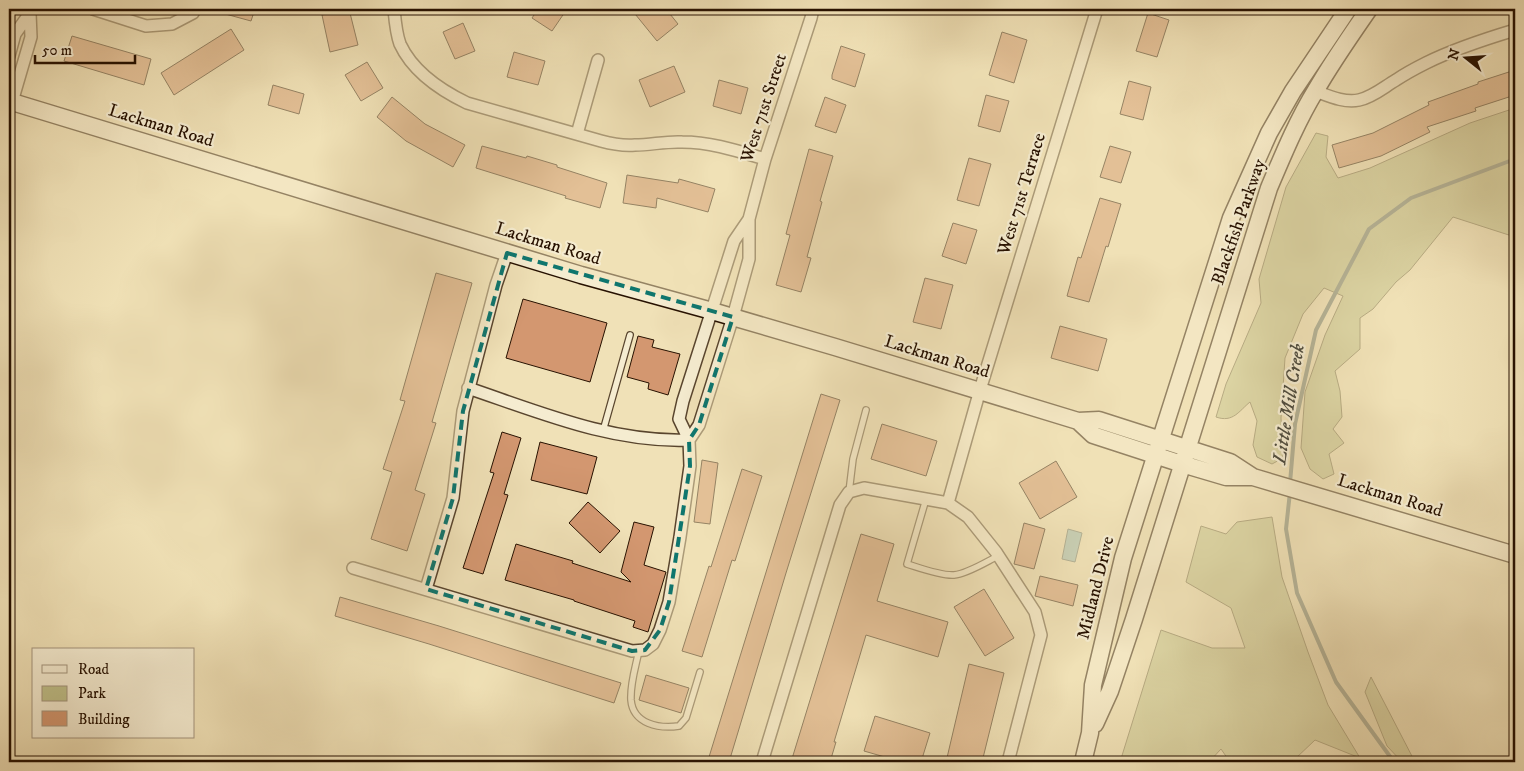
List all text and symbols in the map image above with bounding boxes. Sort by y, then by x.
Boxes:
scale bar [35,32,135,64]
north arrow [1442,32,1492,82]
text: 50 m [42,41,72,60]
text: N [1444,46,1465,63]
street label: West 71st Street [736,51,792,166]
street label: Lackman Road [106,100,216,152]
street label: West 71st Terrace [993,131,1051,258]
street label: Blackfish Parkway [1207,156,1271,288]
street label: Lackman Road [493,218,603,270]
street label: Lackman Road [882,331,992,383]
water label: Little Mill Creek [1268,342,1310,467]
street label: Lackman Road [1335,470,1445,522]
street label: Midland Drive [1073,534,1119,642]
legend [32,648,195,738]
text: Road [78,660,110,679]
text: Park [78,684,107,703]
text: Building [78,710,130,729]

